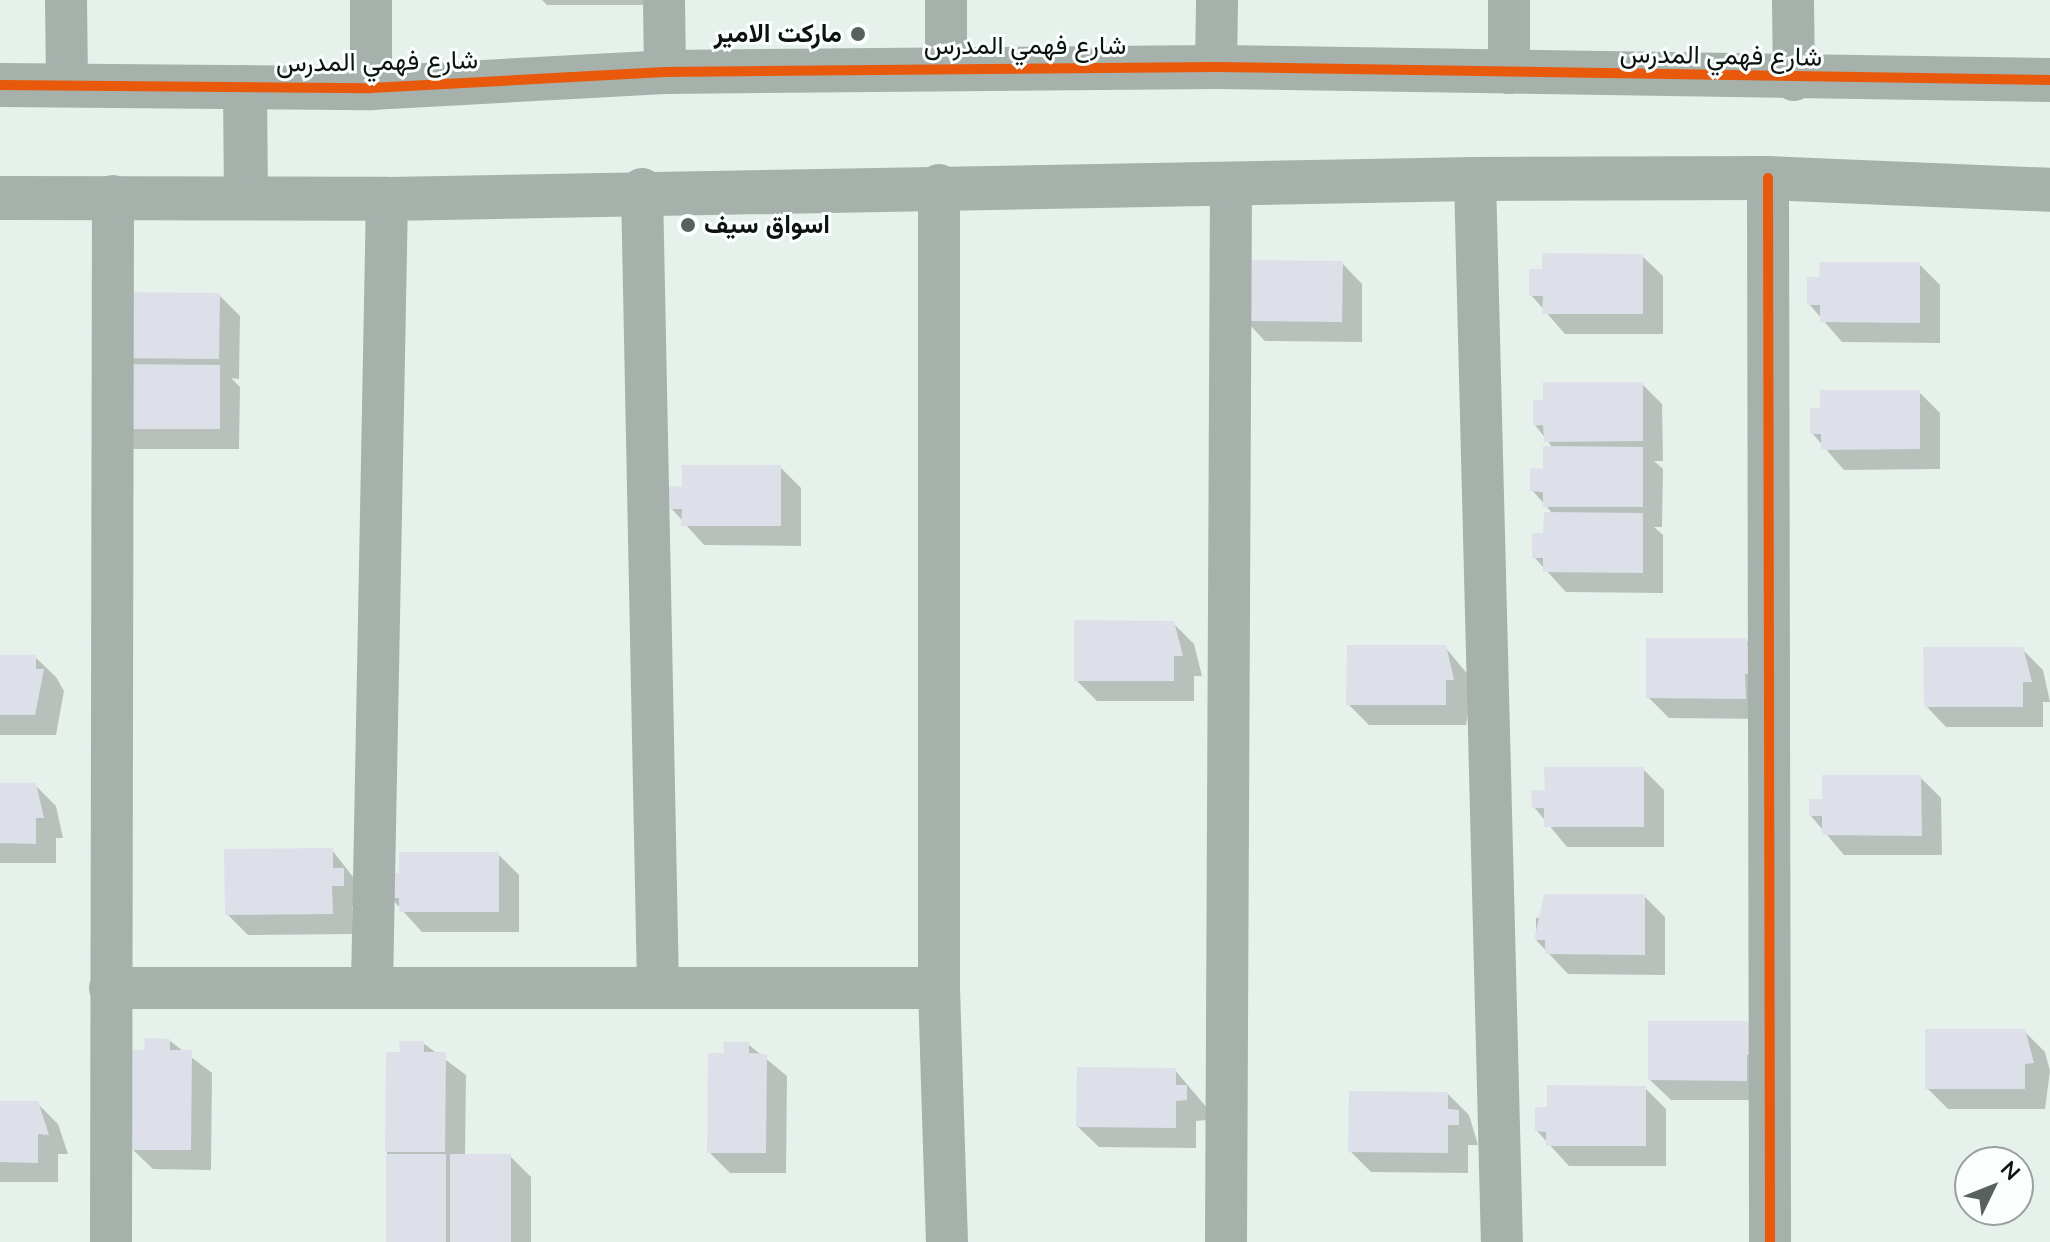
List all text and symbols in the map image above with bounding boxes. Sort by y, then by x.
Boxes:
place label: ماركت الامير [714,18,842,50]
marker: ماركت الامير [849,25,867,43]
street label: شارع فهمي المدرس [924,30,1126,62]
street label: شارع فهمي المدرس [1620,39,1822,73]
street label: شارع فهمي المدرس [276,45,478,79]
place label: اسواق سيف [704,209,830,241]
marker: اسواق سيف [679,216,697,234]
north arrow [1954,1146,2034,1226]
text: N [1994,1155,2027,1187]

